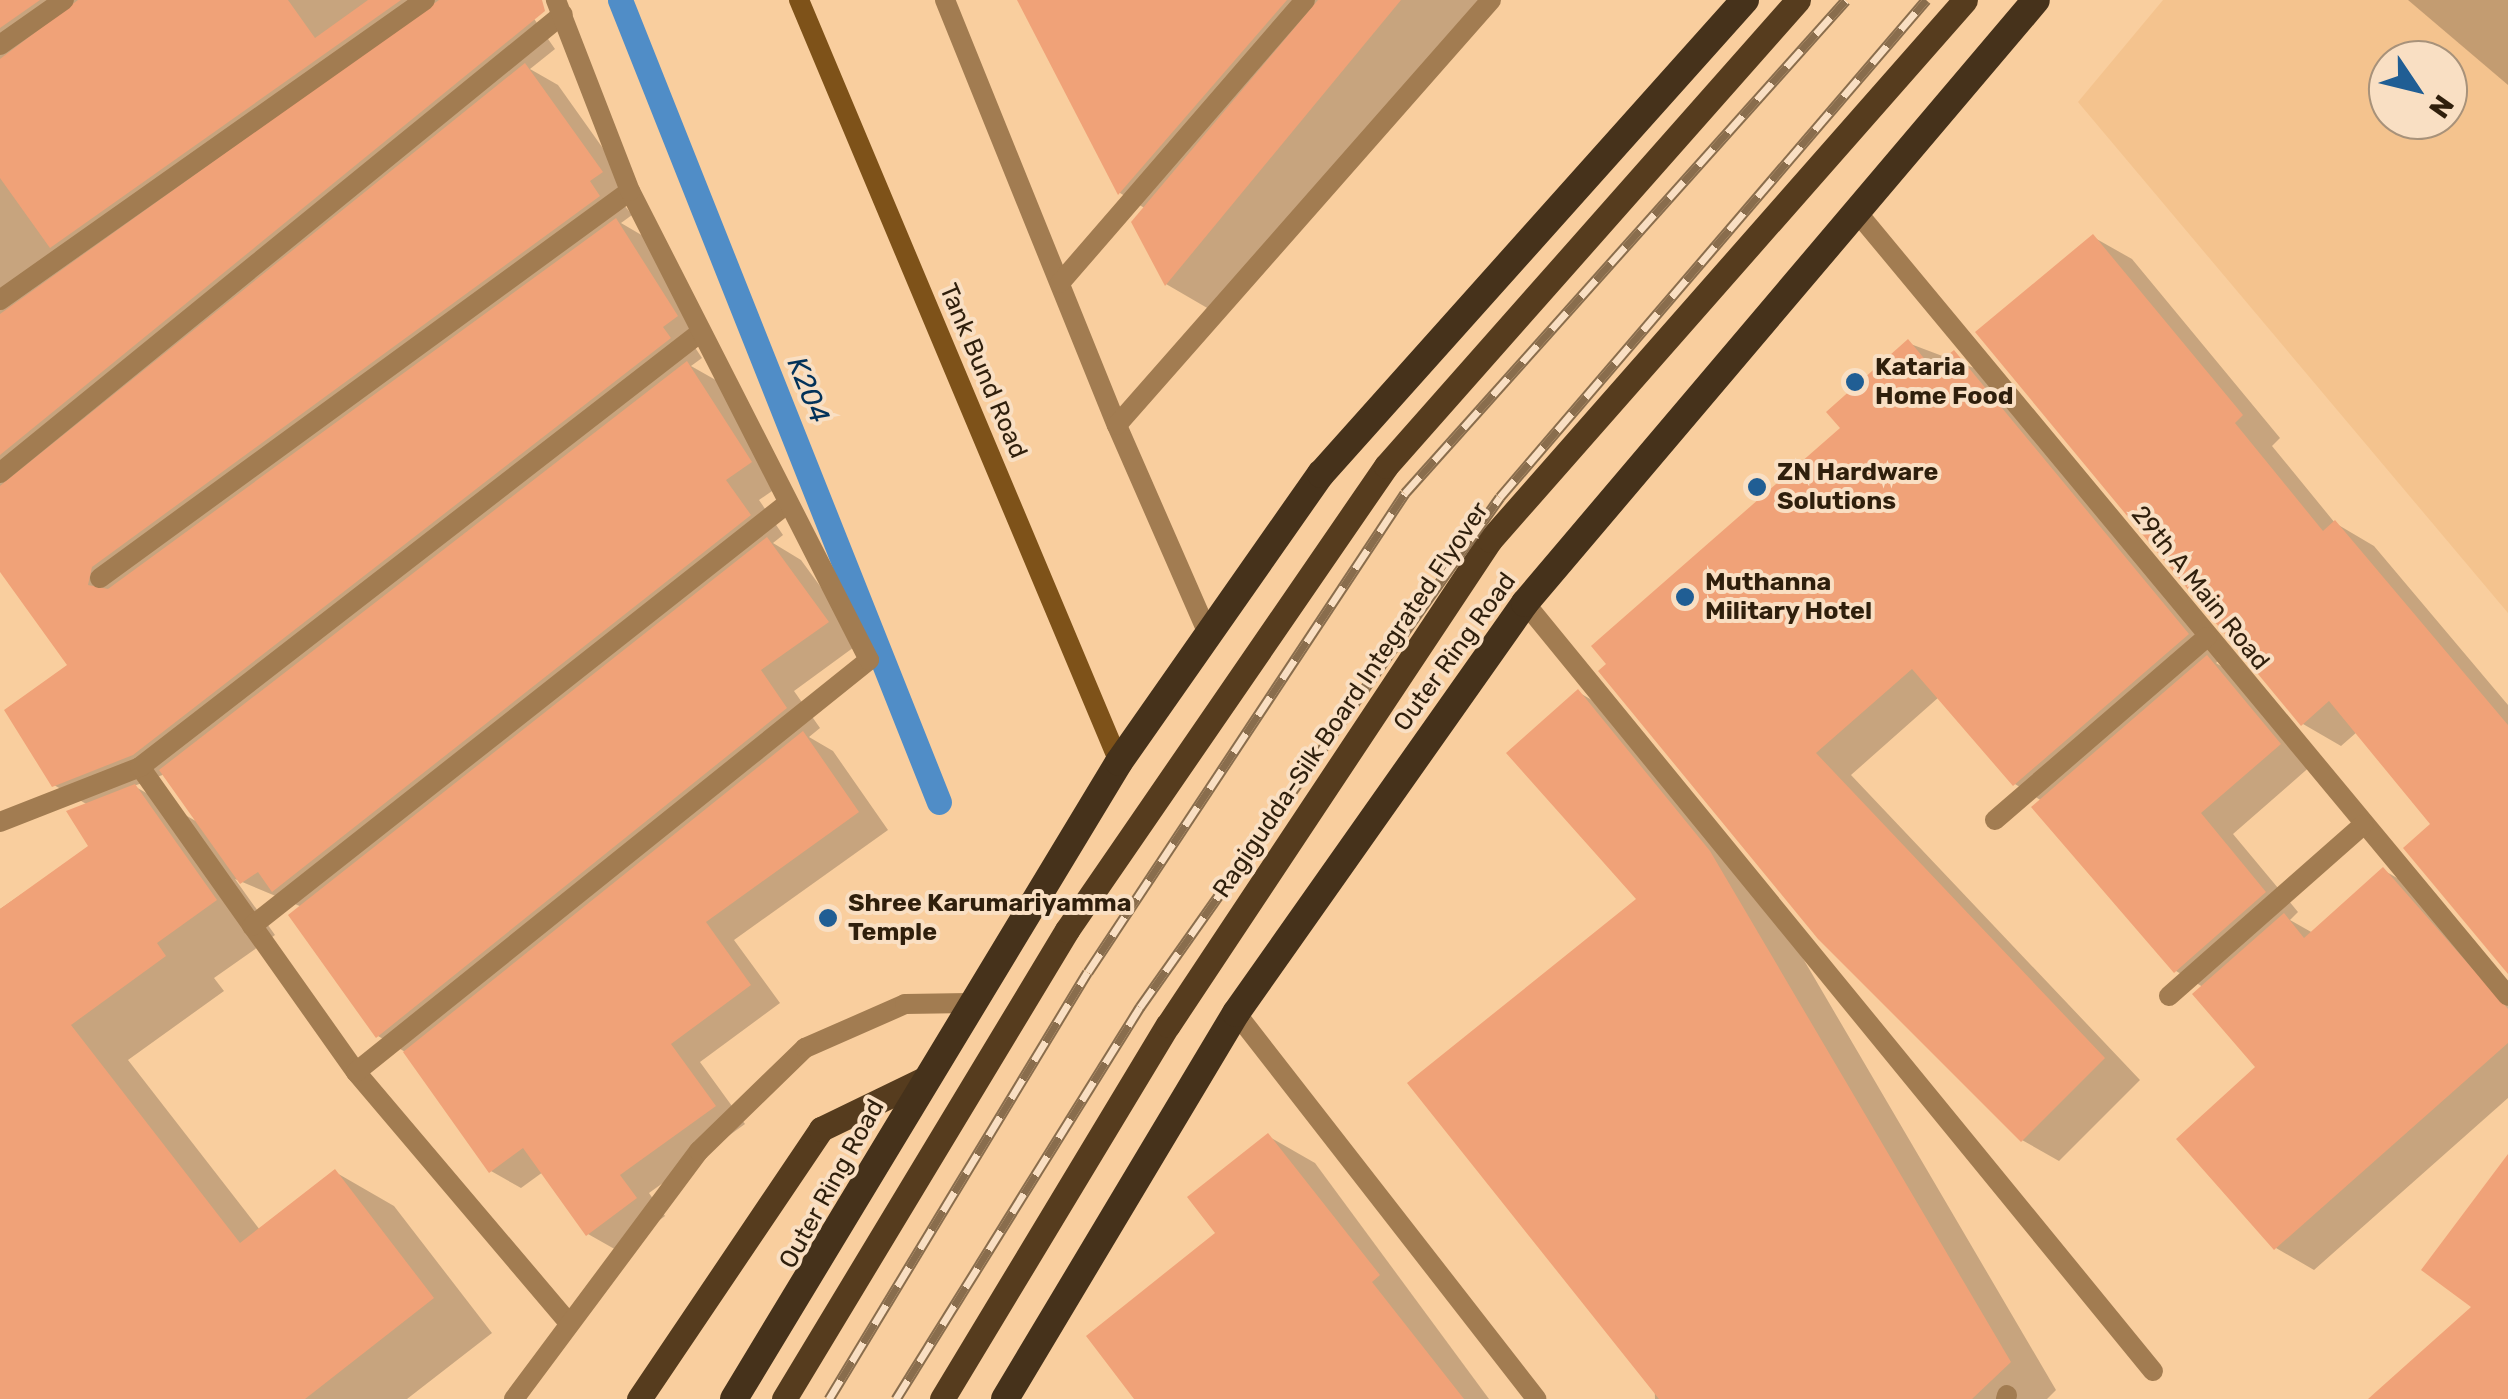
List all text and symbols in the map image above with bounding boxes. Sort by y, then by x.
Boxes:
north arrow [2368,40,2468,140]
text: N [2422,89,2461,124]
street label: Tank Bund Road [933,279,1033,463]
water label: K204 [780,352,836,428]
place label: Kataria Home Food [1875,353,2014,412]
marker: Kataria Home Food [1844,371,1866,393]
place label: ZN Hardware Solutions [1777,458,1938,517]
marker: ZN Hardware Solutions [1746,476,1768,498]
street label: Ragigudda-Silk Board Integrated Flyover [1207,496,1495,904]
street label: 29th A Main Road [2124,499,2276,677]
street label: Outer Ring Road [1387,567,1523,737]
place label: Muthanna Military Hotel [1705,568,1873,627]
marker: Muthanna Military Hotel [1674,586,1696,608]
place label: Shree Karumariyamma Temple [848,889,1131,948]
marker: Shree Karumariyamma Temple [817,907,839,929]
street label: Outer Ring Road [773,1094,891,1274]

